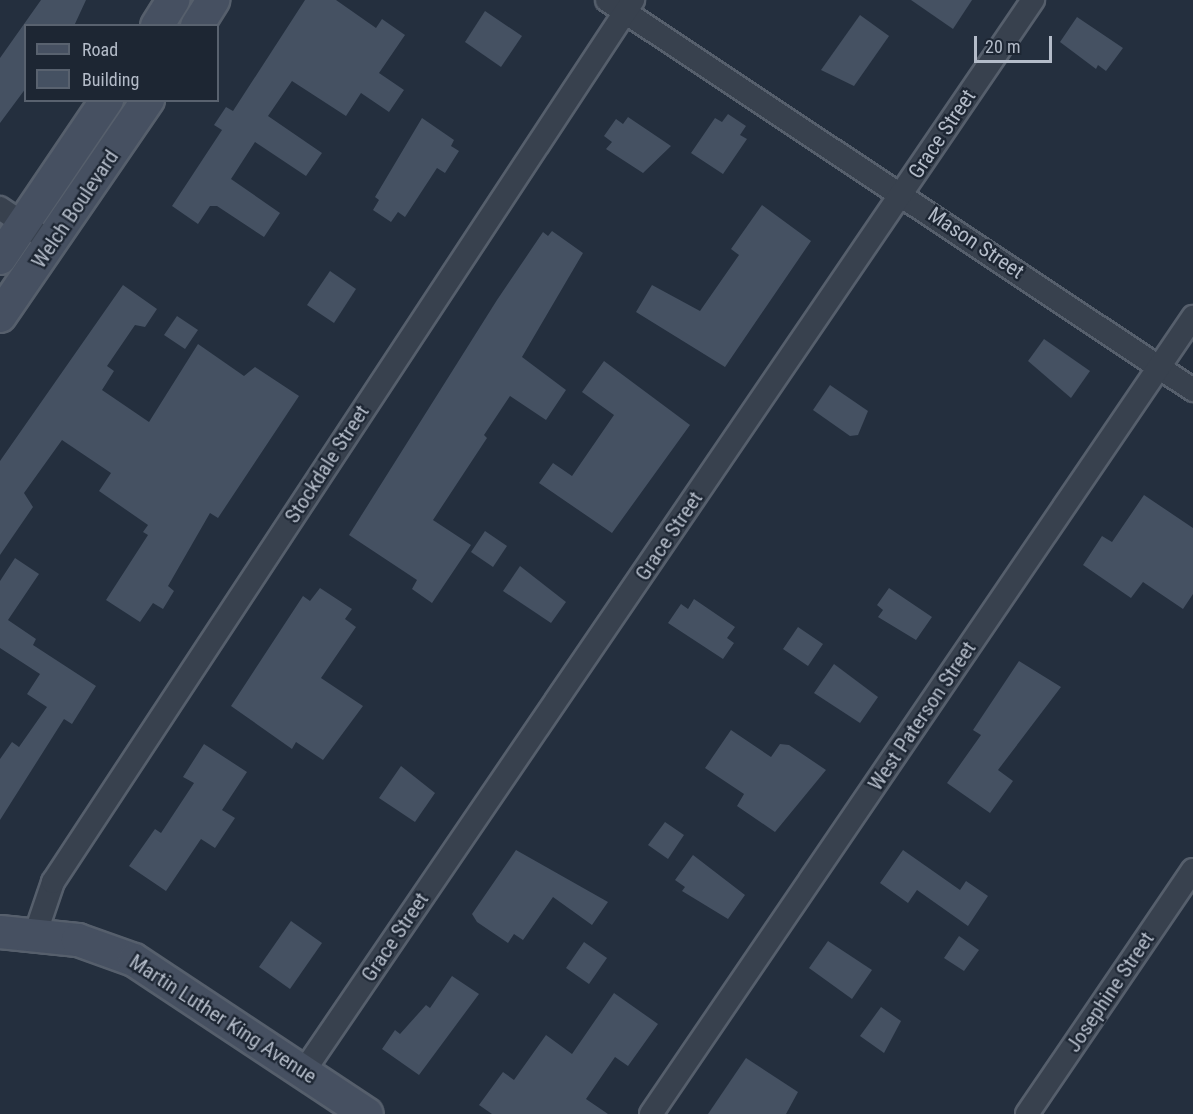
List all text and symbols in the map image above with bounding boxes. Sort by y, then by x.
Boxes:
legend [24,24,219,102]
scale bar [977,24,1055,62]
text: 20 m [985,36,1020,57]
text: Road [82,39,118,60]
text: Building [82,69,139,90]
street label: Grace Street [903,85,981,183]
street label: Welch Boulevard [26,145,124,273]
street label: Mason Street [923,202,1029,284]
street label: Stockdale Street [280,400,374,528]
street label: Grace Street [630,487,708,585]
street label: West Paterson Street [863,637,981,795]
street label: Grace Street [356,888,434,986]
street label: Josephine Street [1061,927,1159,1057]
street label: Martin Luther King Avenue [125,949,321,1089]

